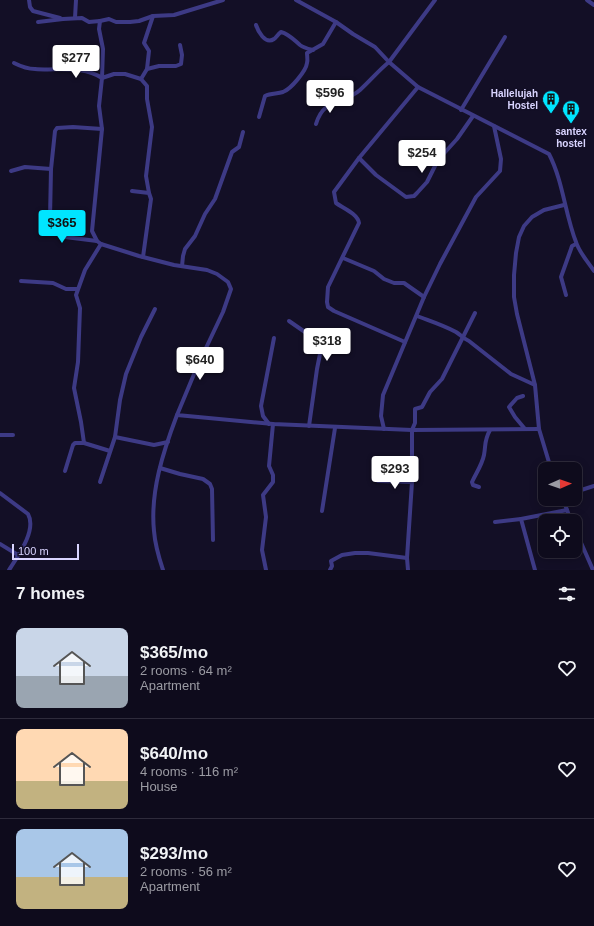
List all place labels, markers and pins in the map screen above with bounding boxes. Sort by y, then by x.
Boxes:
pin: $277 [52,45,100,79]
pin: $596 [306,80,354,114]
place label: Hallelujah Hostel [491,88,538,111]
building icon: Hallelujah Hostel [541,89,561,114]
building icon: santex hostel [561,99,581,124]
place label: santex hostel [555,126,587,149]
pin: $254 [398,140,446,174]
pin: $365 [38,210,86,244]
pin: $318 [303,328,351,362]
pin: $640 [176,347,224,381]
pin: $293 [371,456,419,490]

